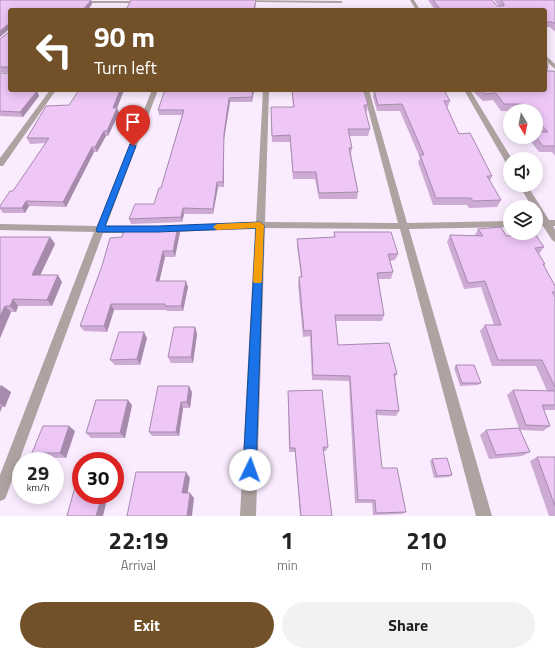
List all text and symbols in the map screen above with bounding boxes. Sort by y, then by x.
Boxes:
text: 90 m [94,15,155,58]
icon: left [28,24,80,76]
text: Turn left [94,54,157,81]
north arrow [503,104,543,144]
map controls [503,104,543,240]
pin [116,105,150,146]
icon: arrive [122,111,144,133]
button: sound [503,152,543,192]
button: layers [503,200,543,240]
position arrow [229,449,271,491]
speed limit sign: 30 [72,452,124,504]
text: 29 [27,457,49,488]
text: km/h [27,480,49,495]
text: 22:19 [109,522,168,558]
text: 1 [281,522,294,558]
text: 210 [406,522,446,558]
text: Arrival [121,555,156,575]
text: min [277,555,298,575]
text: m [421,555,432,575]
button: Exit [20,602,274,648]
button: Share [282,602,535,648]

